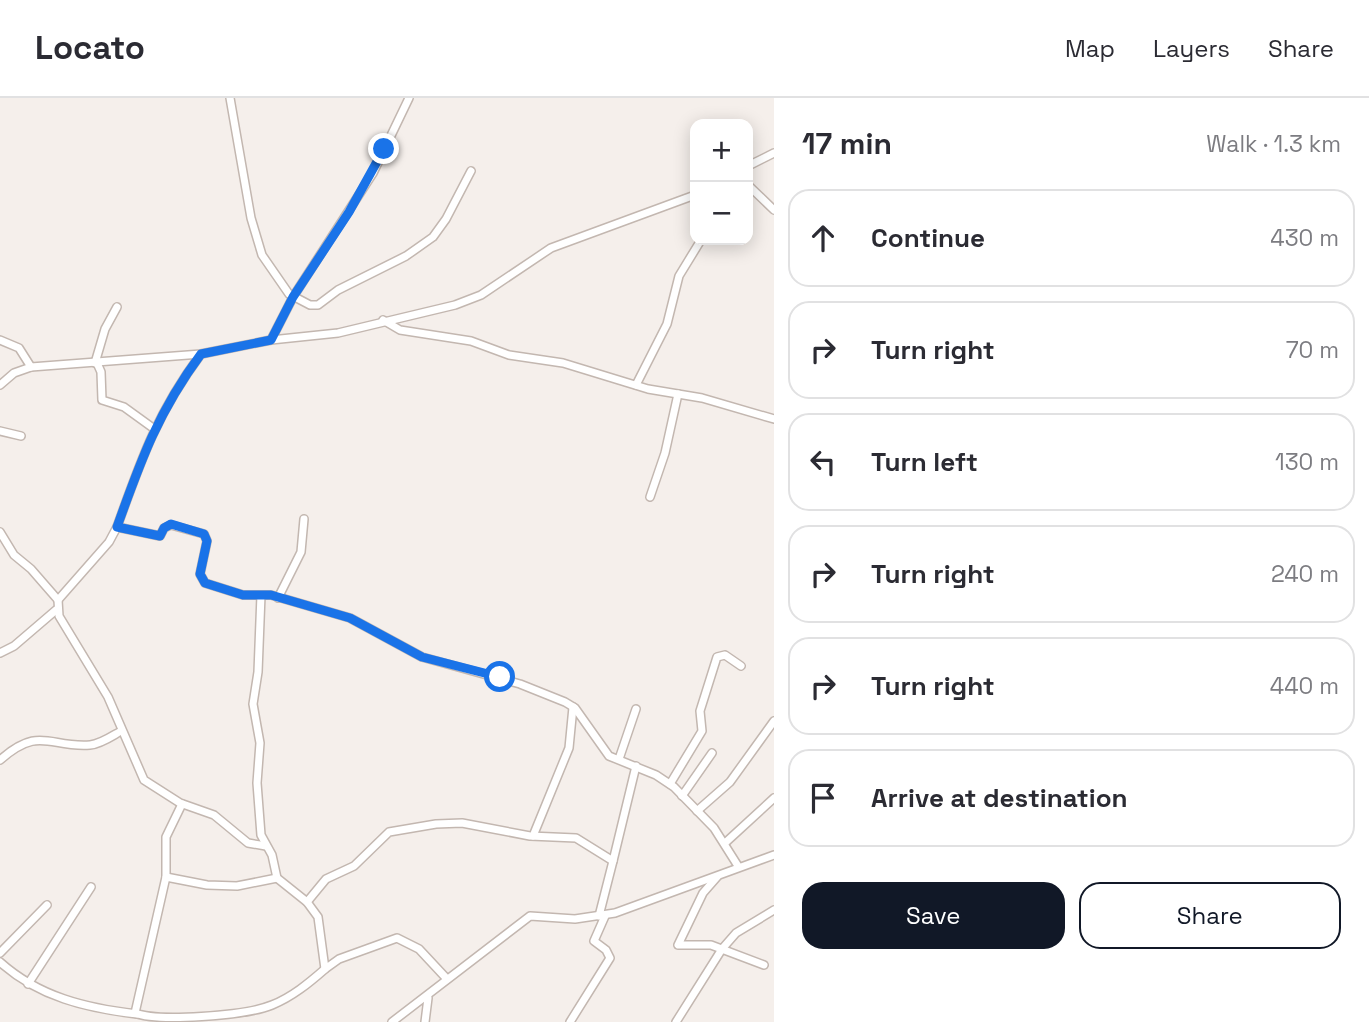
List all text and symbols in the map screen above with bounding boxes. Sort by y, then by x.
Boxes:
text: Locato [35,27,145,69]
text: Map [1065,33,1115,64]
text: Layers [1153,33,1230,64]
text: Share [1268,33,1334,64]
map controls [690,119,753,245]
button: + [690,119,753,182]
text: 17 min [802,124,892,163]
text: Walk · 1.3 km [1206,129,1341,159]
route end [368,133,399,164]
button: − [690,182,753,245]
icon: ahead [804,219,842,257]
text: Continue [871,221,985,255]
text: 430 m [1270,223,1339,253]
icon: right [804,331,842,369]
text: Turn right [871,333,995,367]
text: 70 m [1286,335,1339,365]
icon: left [804,443,842,481]
text: Turn left [871,445,978,479]
text: 130 m [1275,447,1339,477]
icon: right [804,555,842,593]
text: Turn right [871,557,995,591]
text: 240 m [1271,559,1339,589]
route start [484,661,515,692]
icon: right [804,667,842,705]
text: Turn right [871,669,995,703]
text: 440 m [1270,671,1339,701]
icon: arrive [804,779,842,817]
text: Arrive at destination [871,781,1128,815]
button: Save [802,882,1065,949]
button: Share [1079,882,1341,949]

